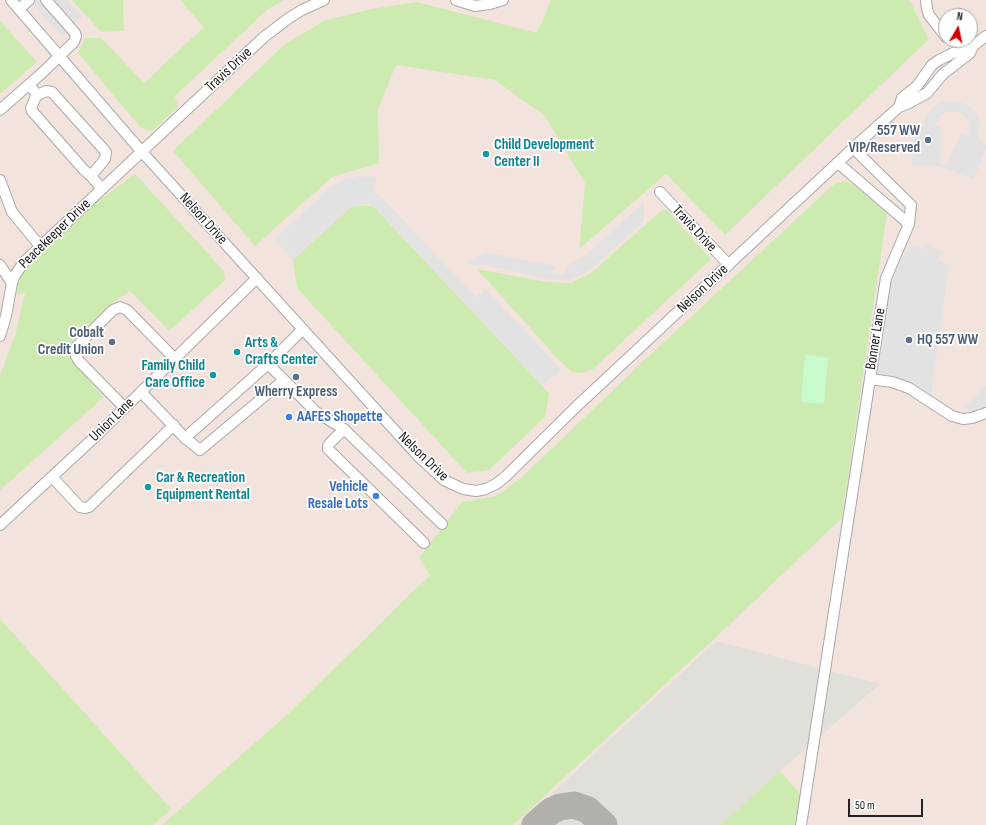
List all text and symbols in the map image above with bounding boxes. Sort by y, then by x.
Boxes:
north arrow [938,8,978,48]
text: N [956,10,964,24]
street label: Travis Drive [202,44,256,96]
place label: 557 WW VIP/Reserved [848,122,920,157]
marker: 557 WW VIP/Reserved [923,135,933,145]
place label: Child Development Center II [494,136,594,171]
marker: Child Development Center II [481,149,491,159]
street label: Nelson Drive [175,190,231,248]
street label: Peacekeeper Drive [15,195,95,273]
street label: Travis Drive [668,202,720,256]
street label: Nelson Drive [674,261,732,317]
street label: Bonner Lane [862,307,890,371]
place label: Cobalt Credit Union [38,324,104,359]
place label: HQ 557 WW [917,331,978,349]
place label: Arts & Crafts Center [245,334,318,369]
marker: HQ 557 WW [904,335,914,345]
marker: Cobalt Credit Union [107,337,117,347]
marker: Arts & Crafts Center [232,347,242,357]
place label: Family Child Care Office [142,357,205,392]
marker: Family Child Care Office [208,370,218,380]
marker: Wherry Express [291,372,301,382]
place label: Wherry Express [254,383,338,401]
street label: Union Lane [86,394,138,446]
place label: AAFES Shopette [297,408,383,426]
marker: AAFES Shopette [284,412,294,422]
street label: Nelson Drive [394,429,452,485]
place label: Car & Recreation Equipment Rental [156,469,250,504]
place label: Vehicle Resale Lots [308,478,368,513]
marker: Car & Recreation Equipment Rental [143,482,153,492]
marker: Vehicle Resale Lots [371,491,381,501]
scale bar [850,791,925,817]
text: 50 m [855,798,875,813]

